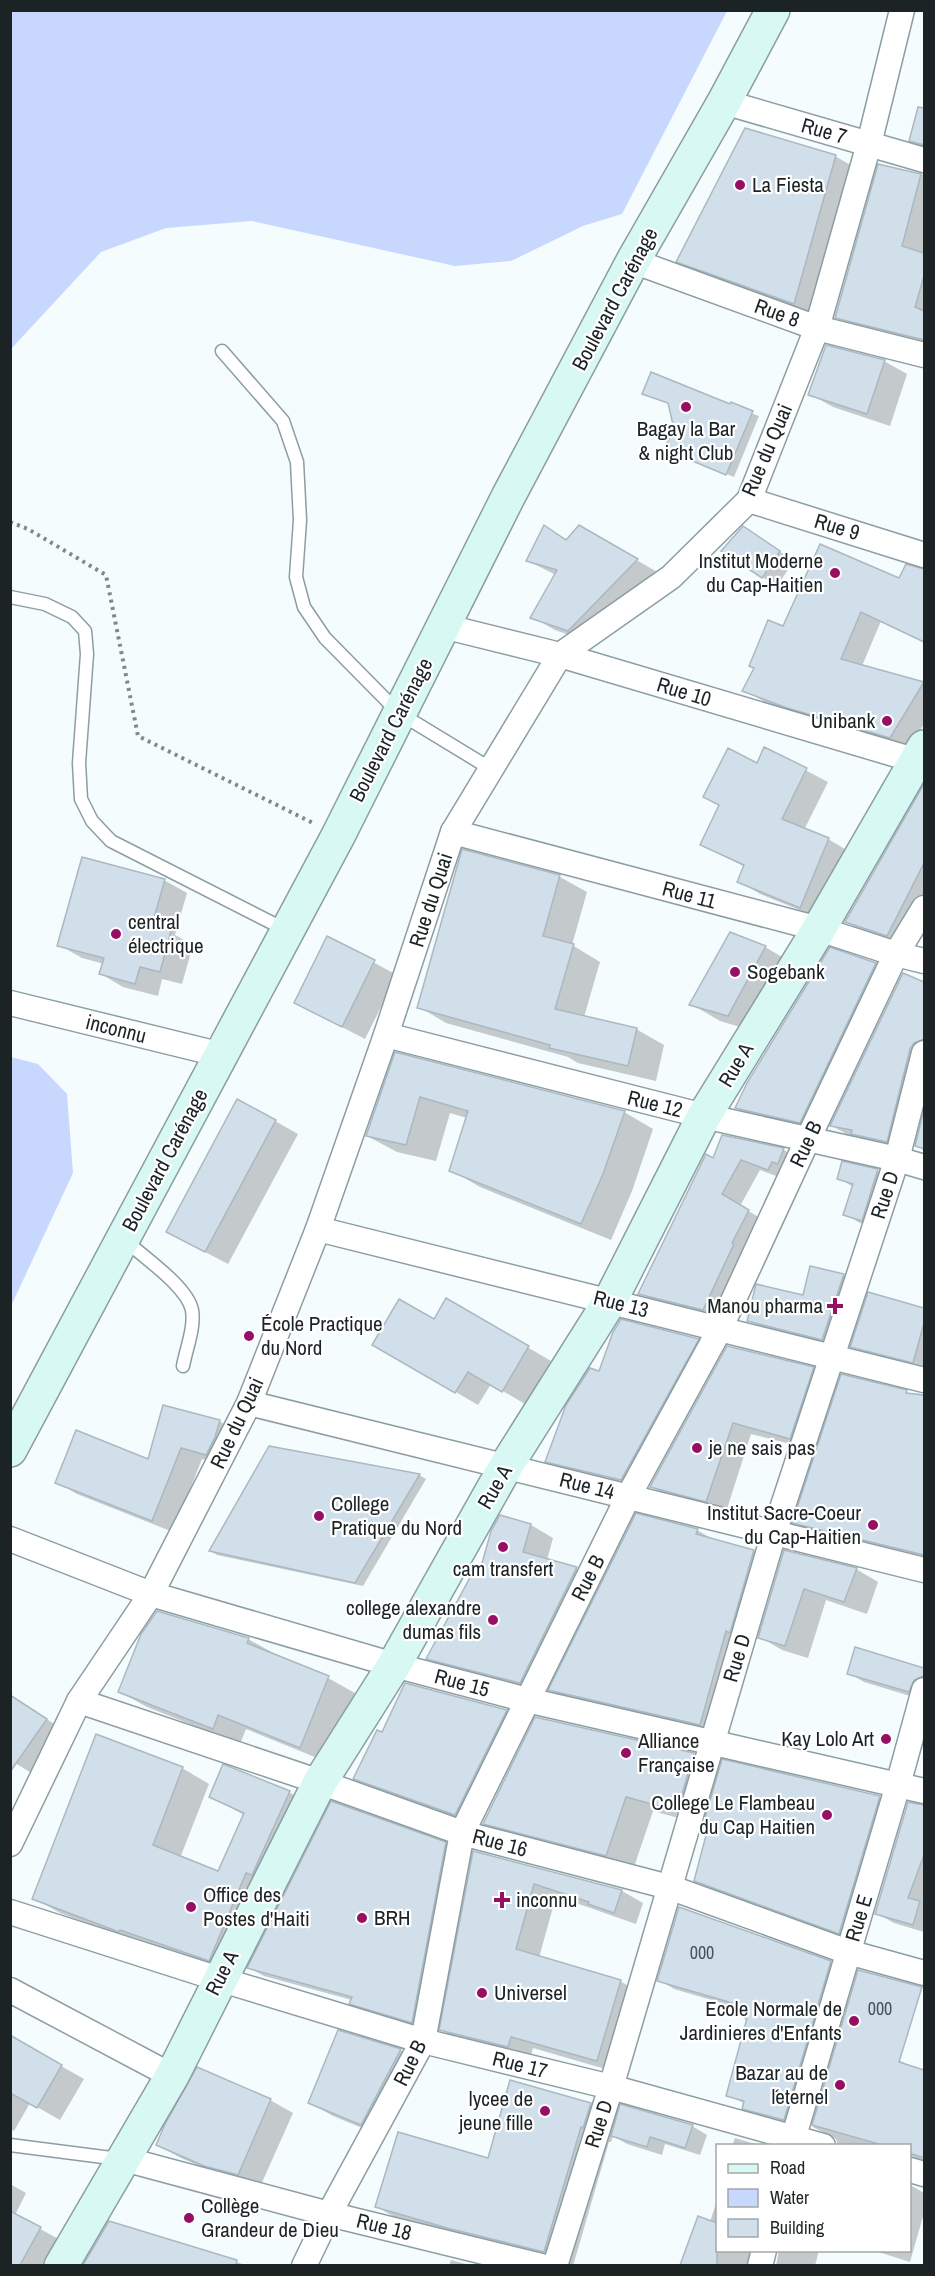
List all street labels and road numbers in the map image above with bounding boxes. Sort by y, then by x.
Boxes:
street label: Rue 7 [798,110,850,151]
street label: Boulevard Carénage [565,222,664,375]
street label: Rue 8 [751,291,804,334]
street label: Rue du Quai [734,399,799,500]
street label: Rue 9 [811,506,863,547]
street label: Boulevard Carénage [342,653,439,807]
street label: Rue 10 [653,670,715,714]
street label: Rue du Quai [402,849,459,951]
street label: Rue 11 [659,873,719,916]
street label: inconnu [83,1007,149,1050]
street label: Rue A [711,1037,760,1092]
street label: Boulevard Carénage [115,1083,214,1236]
street label: Rue 12 [625,1083,686,1124]
street label: Rue B [782,1116,829,1172]
street label: Rue D [863,1167,906,1223]
street label: Rue 13 [591,1283,652,1324]
street label: Rue du Quai [203,1372,270,1473]
street label: Rue A [470,1459,519,1514]
street label: Rue 14 [557,1465,618,1506]
street label: Rue B [564,1550,611,1606]
street label: Rue D [716,1630,758,1685]
street label: Rue 15 [432,1661,493,1704]
street label: Rue 16 [470,1821,531,1864]
street label: Rue E [838,1891,879,1945]
street label: Rue A [198,1945,245,2000]
street label: Rue B [386,2035,433,2091]
street label: Rue 17 [490,2044,551,2085]
street label: Rue D [577,2096,620,2152]
street label: Rue 18 [354,2206,415,2247]

